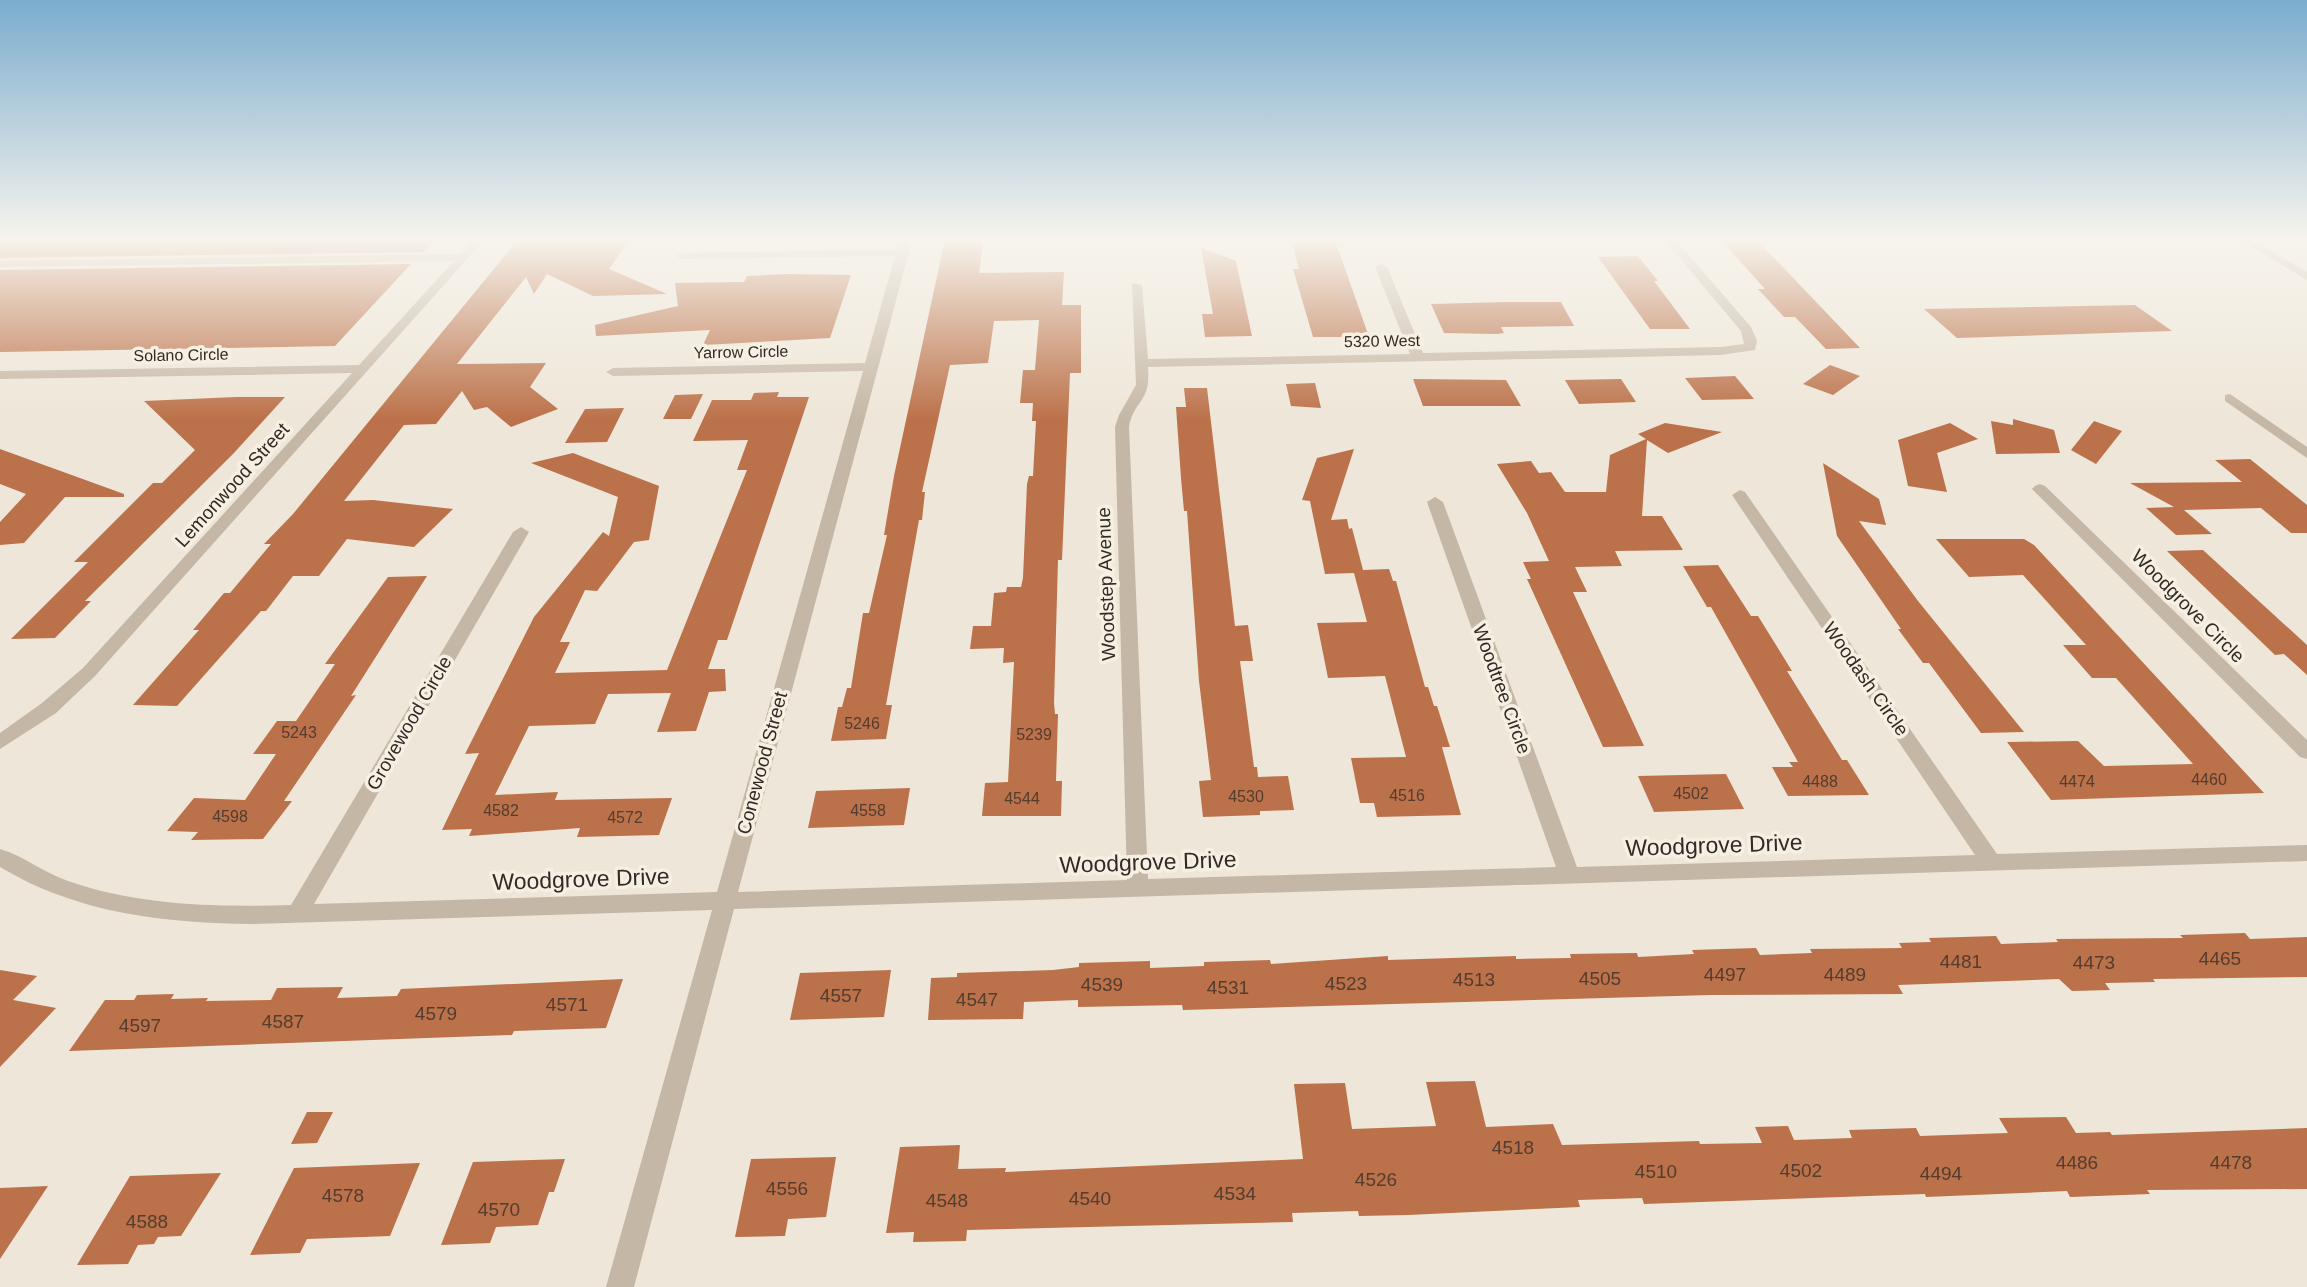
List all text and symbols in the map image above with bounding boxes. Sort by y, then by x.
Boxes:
street label: 5320 West [1344,332,1421,350]
street label: Yarrow Circle [693,343,789,361]
street label: Solano Circle [133,346,229,364]
street label: Lemonwood Street [171,418,294,551]
street label: Woodstep Avenue [1093,507,1119,661]
street label: Woodgrove Circle [2127,545,2249,667]
street label: Woodash Circle [1819,618,1913,740]
street label: Woodtree Circle [1469,622,1535,756]
street label: Grovewood Circle [362,652,456,794]
street label: Conewood Street [733,689,791,837]
house number: 5246 [844,715,880,732]
house number: 5243 [281,724,317,741]
house number: 5239 [1016,726,1052,743]
house number: 4460 [2191,771,2227,788]
house number: 4488 [1802,773,1838,790]
house number: 4474 [2059,773,2095,790]
house number: 4502 [1673,785,1709,802]
house number: 4516 [1389,787,1425,804]
house number: 4530 [1228,788,1264,805]
house number: 4544 [1004,790,1040,807]
house number: 4582 [483,802,519,819]
house number: 4558 [850,802,886,819]
house number: 4598 [212,808,248,825]
house number: 4572 [607,809,643,826]
street label: Woodgrove Drive [1625,829,1803,861]
street label: Woodgrove Drive [1059,846,1237,878]
street label: Woodgrove Drive [492,863,670,895]
house number: 4465 [2199,948,2241,969]
house number: 4481 [1940,951,1982,972]
house number: 4473 [2073,952,2115,973]
house number: 4497 [1704,964,1746,985]
house number: 4489 [1824,964,1866,985]
house number: 4505 [1579,968,1621,989]
house number: 4513 [1453,969,1495,990]
house number: 4523 [1325,973,1367,994]
house number: 4539 [1081,974,1123,995]
house number: 4531 [1207,977,1249,998]
house number: 4557 [820,985,862,1006]
house number: 4547 [956,989,998,1010]
house number: 4571 [546,994,588,1015]
house number: 4579 [415,1003,457,1024]
house number: 4587 [262,1011,304,1032]
house number: 4597 [119,1015,161,1036]
house number: 4518 [1492,1137,1534,1158]
house number: 4486 [2056,1152,2098,1173]
house number: 4478 [2210,1152,2252,1173]
house number: 4502 [1780,1160,1822,1181]
house number: 4510 [1635,1161,1677,1182]
house number: 4494 [1920,1163,1963,1184]
house number: 4526 [1355,1169,1397,1190]
house number: 4556 [766,1178,808,1199]
house number: 4534 [1214,1183,1257,1204]
house number: 4578 [322,1185,364,1206]
house number: 4540 [1069,1188,1111,1209]
house number: 4548 [926,1190,968,1211]
house number: 4570 [478,1199,520,1220]
house number: 4588 [126,1211,168,1232]

